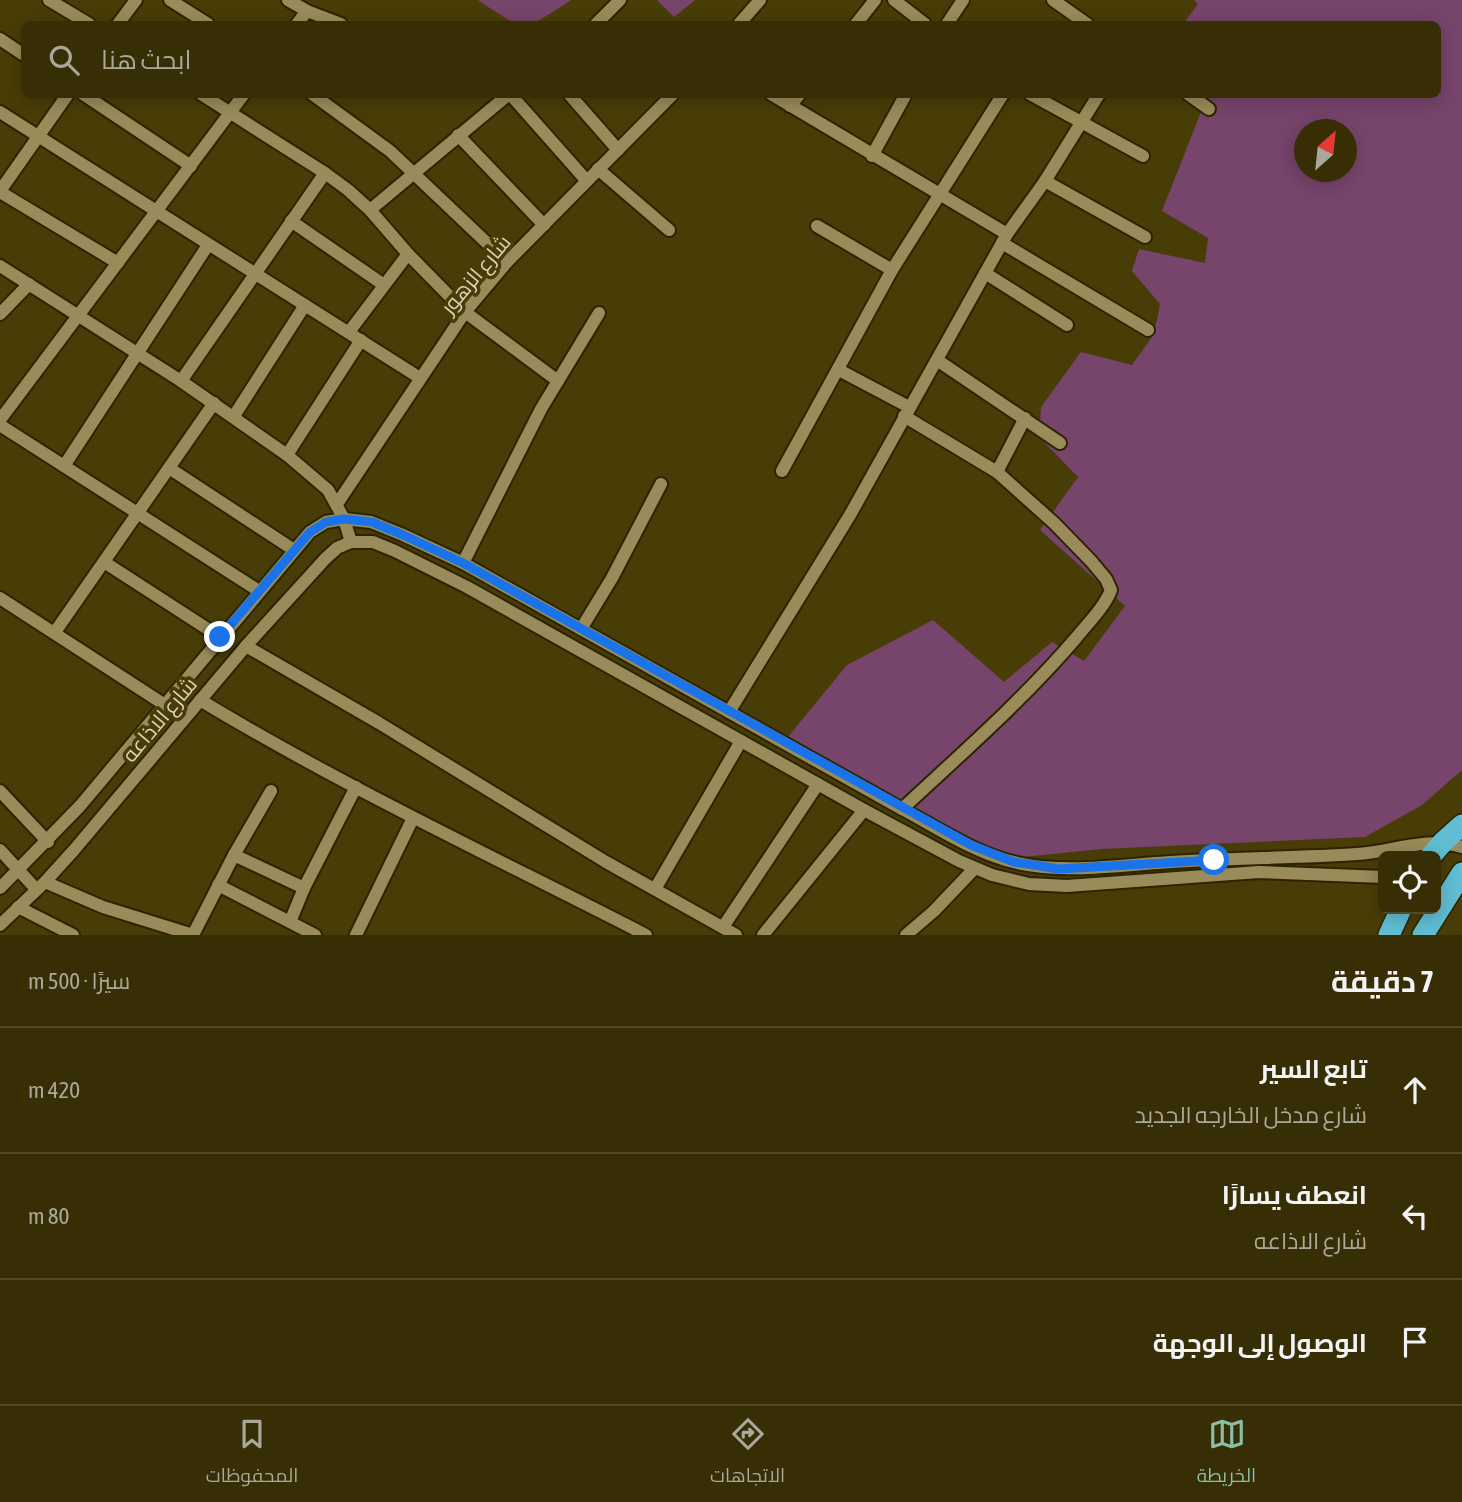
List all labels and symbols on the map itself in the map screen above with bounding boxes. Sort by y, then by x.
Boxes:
north arrow [1294,119,1357,182]
street label: شارع الزهور [434,230,517,321]
route end [204,621,235,652]
street label: شارع الاذاعه [117,672,204,768]
route start [1198,844,1229,875]

